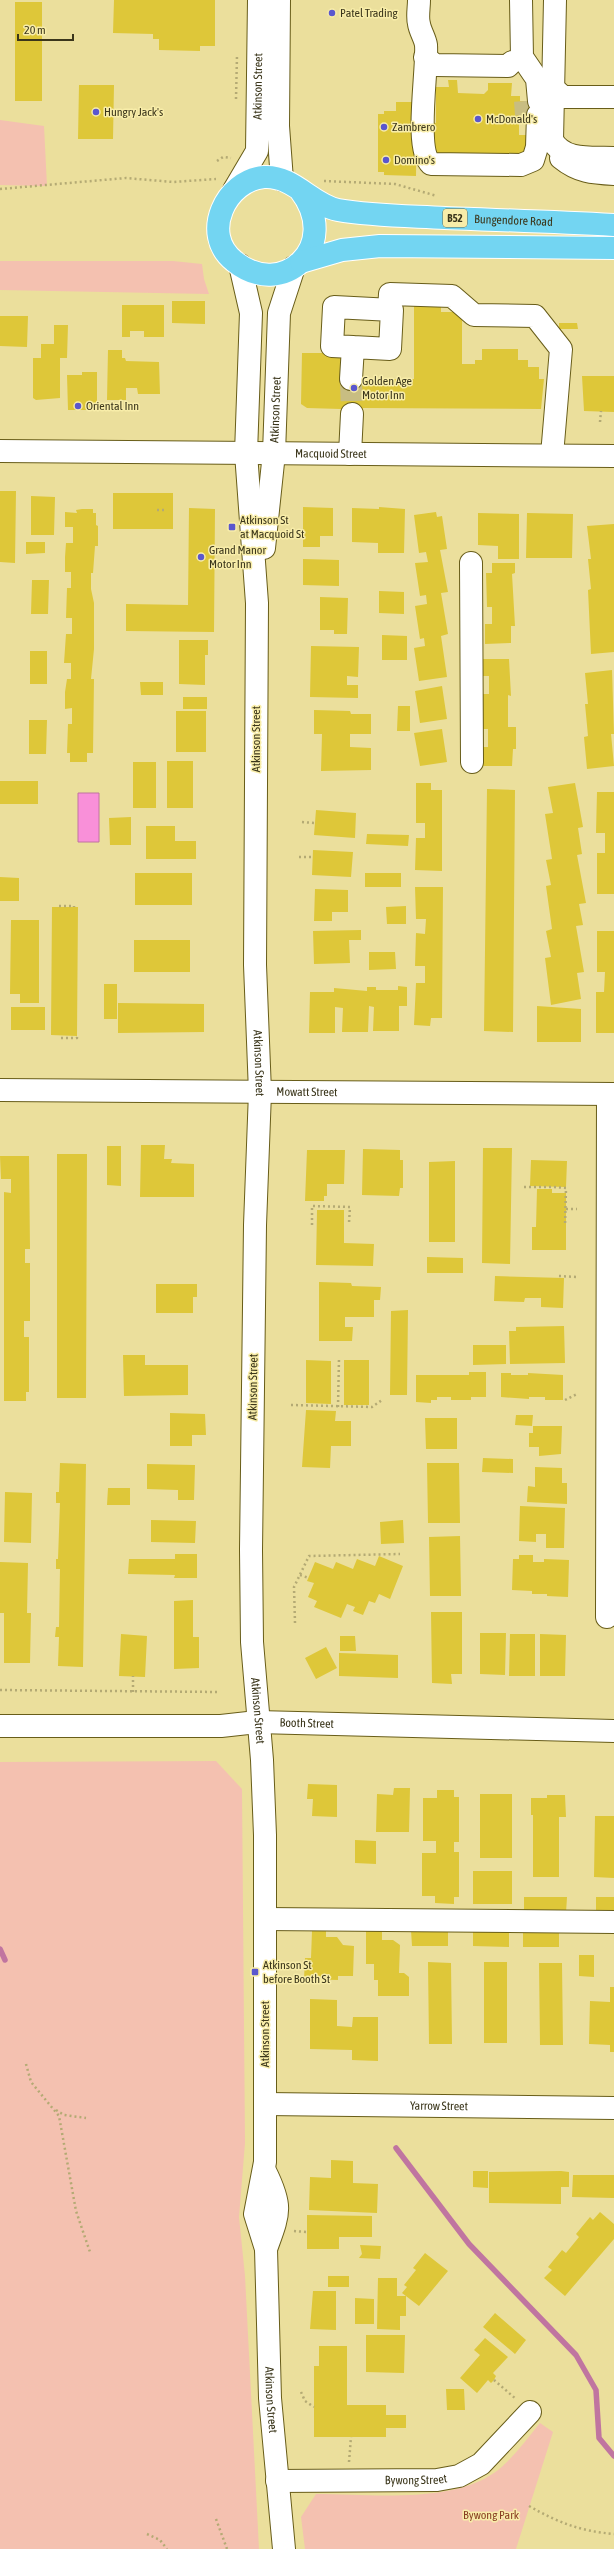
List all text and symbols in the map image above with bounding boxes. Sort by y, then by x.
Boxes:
place label: Patel Trading [340,6,399,20]
marker: Patel Trading [327,8,337,18]
scale bar [18,16,73,42]
text: 20 m [24,23,46,37]
street label: Atkinson Street [250,52,265,120]
place label: Hungry Jack's [104,105,163,119]
marker: Hungry Jack's [91,107,101,117]
place label: McDonald's [486,112,537,126]
marker: McDonald's [473,114,483,124]
place label: Zambrero [392,120,436,134]
marker: Zambrero [379,122,389,132]
place label: Domino's [394,153,435,167]
marker: Domino's [381,155,391,165]
road number: B52 [443,209,467,227]
street label: Bungendore Road [474,212,553,229]
place label: Golden Age Motor Inn [362,374,412,402]
street label: Atkinson Street [267,375,284,443]
marker: Golden Age Motor Inn [349,383,359,393]
place label: Oriental Inn [86,399,139,413]
marker: Oriental Inn [73,401,83,411]
street label: Macquoid Street [295,446,367,461]
place label: Atkinson St at Macquoid St [240,513,305,541]
marker: Atkinson St at Macquoid St [227,522,237,532]
place label: Grand Manor Motor Inn [209,543,266,571]
marker: Grand Manor Motor Inn [196,552,206,562]
street label: Atkinson Street [249,705,263,772]
street label: Atkinson Street [251,1030,267,1097]
street label: Mowatt Street [276,1085,338,1099]
street label: Atkinson Street [245,1353,261,1420]
street label: Atkinson Street [248,1677,268,1745]
street label: Booth Street [279,1716,335,1731]
place label: Atkinson St before Booth St [263,1958,331,1986]
marker: Atkinson St before Booth St [250,1967,260,1977]
street label: Atkinson Street [258,2000,272,2067]
street label: Yarrow Street [410,2099,469,2113]
street label: Atkinson Street [262,2366,280,2434]
street label: Bywong Street [385,2471,449,2487]
park label: Bywong Park [463,2508,520,2522]

